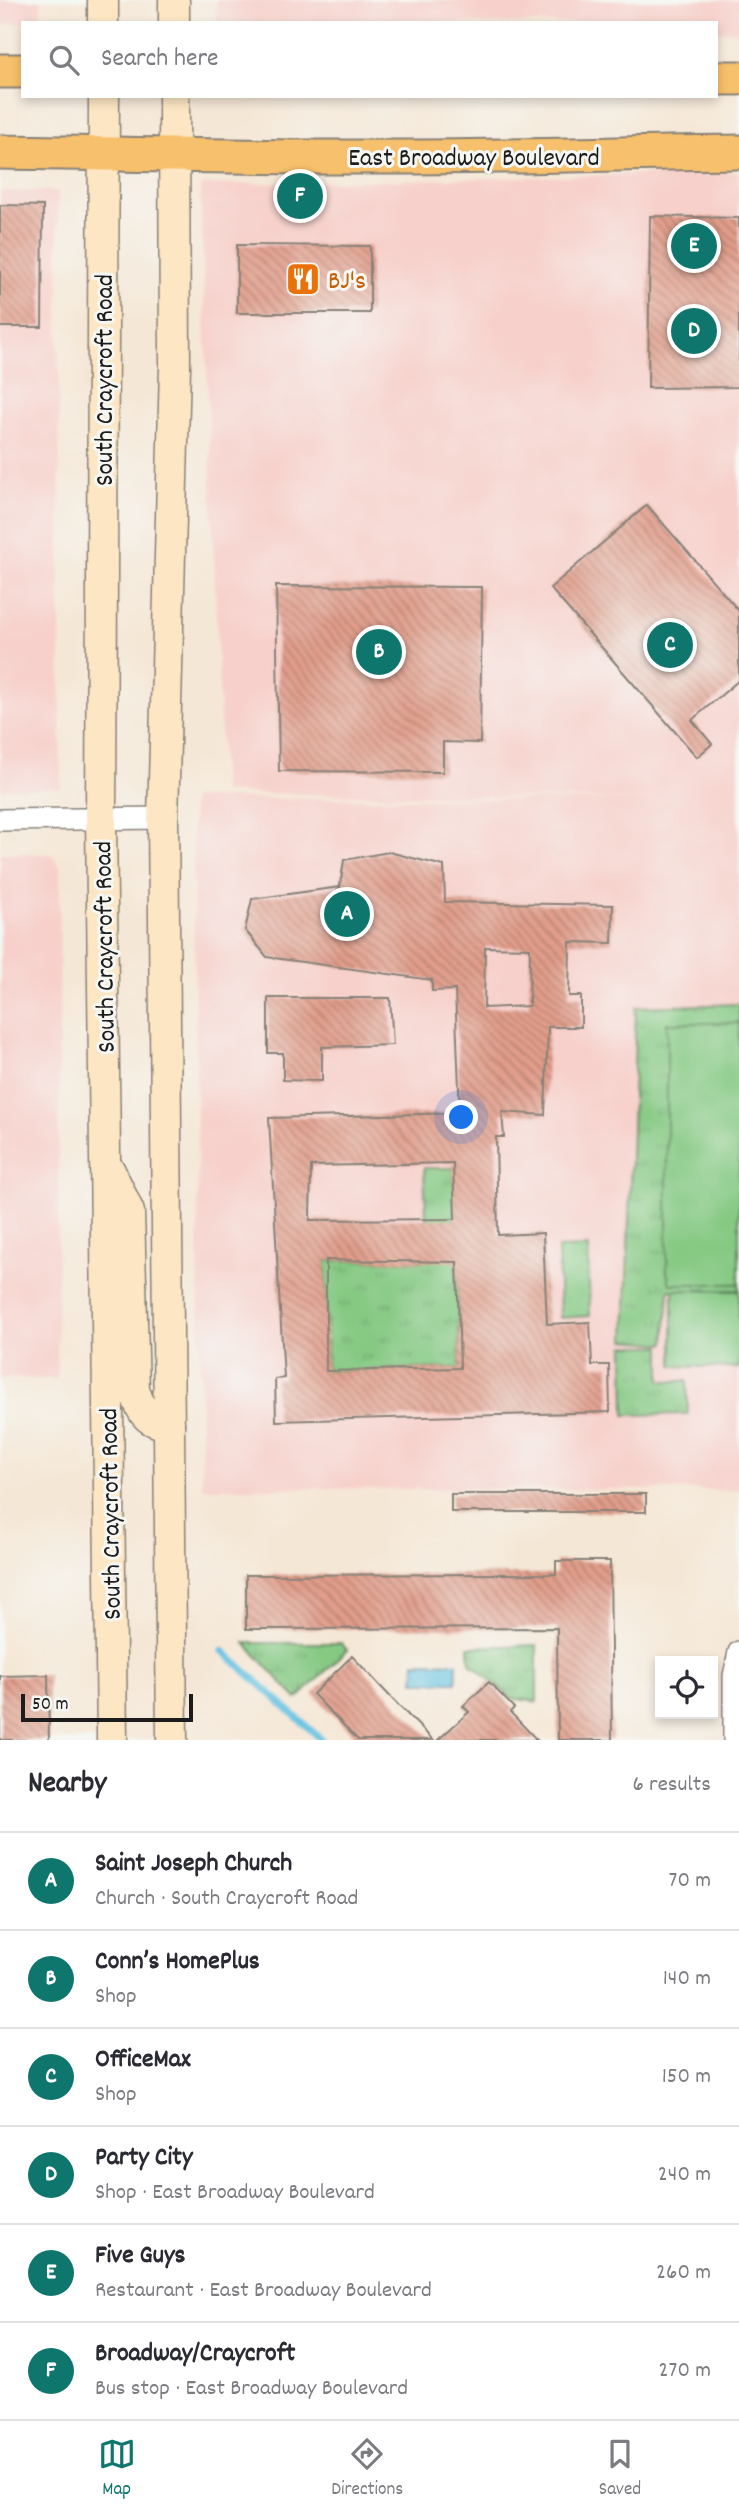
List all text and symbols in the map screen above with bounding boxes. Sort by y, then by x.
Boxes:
search box [21,21,718,98]
icon: search [45,41,83,79]
text: Search here [101,41,219,78]
street label: East Broadway Boulevard [348,141,600,178]
pin: F [277,170,323,222]
pin: E [671,220,717,272]
restaurant icon: BJ's [284,260,322,298]
place label: BJ's [328,264,366,301]
street label: South Craycroft Road [88,274,125,486]
pin: D [671,305,717,357]
pin: C [647,619,693,671]
pin: B [356,626,402,678]
street label: South Craycroft Road [86,841,127,1053]
pin: A [324,888,370,940]
your location [444,1100,478,1134]
street label: South Craycroft Road [92,1408,133,1620]
map controls [655,1656,718,1719]
button: locate [655,1656,718,1719]
scale bar [21,1691,192,1723]
text: 50 m [32,1692,69,1719]
text: Nearby [28,1764,106,1807]
text: 6 results [633,1769,711,1802]
text: Saint Joseph Church [95,1846,292,1883]
text: A [45,1865,57,1898]
text: 70 m [669,1865,711,1898]
text: Church · South Craycroft Road [95,1883,358,1916]
text: Conn’s HomePlus [95,1944,260,1981]
text: B [46,1963,56,1996]
text: 140 m [663,1963,711,1996]
text: Shop [95,1981,137,2014]
text: OfficeMax [95,2042,191,2079]
text: C [45,2061,57,2094]
text: 150 m [662,2061,711,2094]
text: Shop [95,2079,137,2112]
text: Party City [95,2140,192,2177]
text: D [45,2159,57,2192]
text: 240 m [658,2159,711,2192]
text: Shop · East Broadway Boulevard [95,2177,375,2210]
text: Five Guys [95,2238,185,2275]
text: E [46,2257,56,2290]
text: 260 m [656,2257,711,2290]
text: Restaurant · East Broadway Boulevard [95,2275,432,2308]
text: Broadway/Craycroft [95,2336,295,2373]
text: F [46,2355,56,2388]
text: 270 m [659,2355,711,2388]
text: Bus stop · East Broadway Boulevard [95,2373,408,2406]
tab: Map [98,2435,136,2504]
tab: Directions [331,2435,403,2504]
tab: Saved [599,2435,641,2504]

